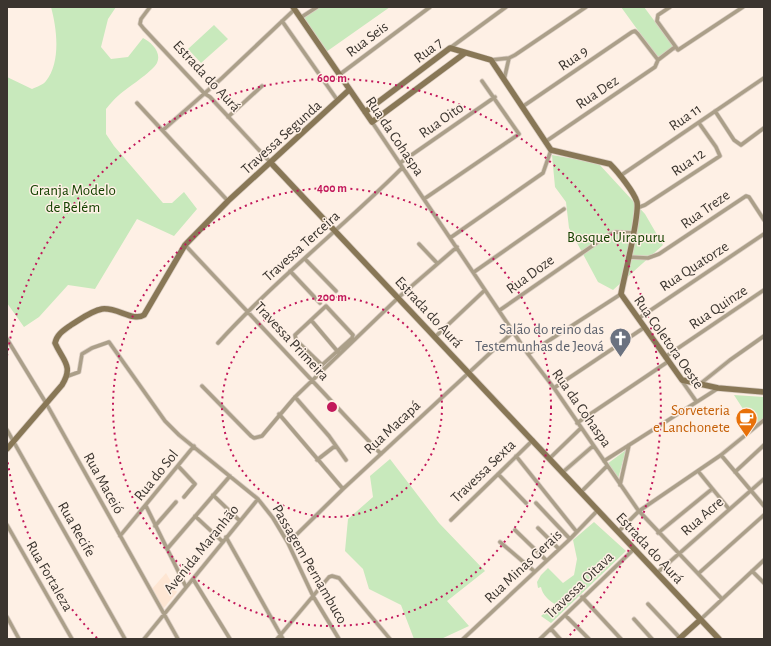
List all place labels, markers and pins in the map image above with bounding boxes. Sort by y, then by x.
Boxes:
place label: Salão do reino das Testemunhas de Jeová [475,322,604,354]
church icon: Salão do reino das Testemunhas de Jeová [607,325,633,358]
centre of rings [325,400,339,414]
place label: Sorveteria e Lanchonete [653,403,730,435]
cafe icon: Sorveteria e Lanchonete [733,406,759,439]

